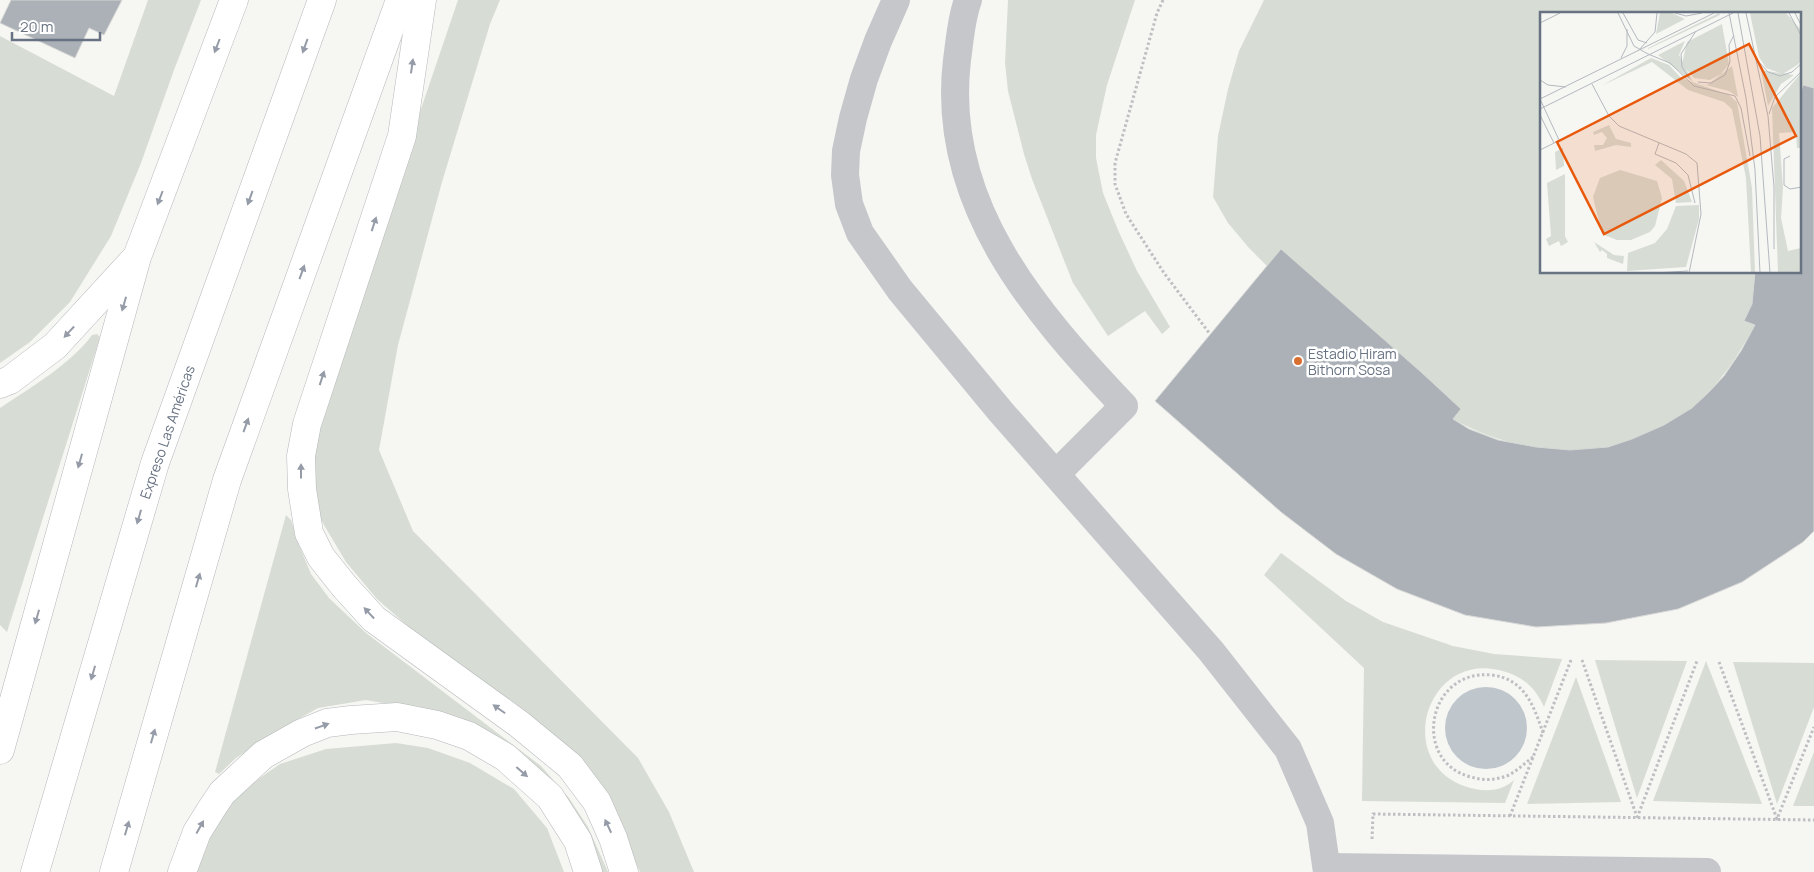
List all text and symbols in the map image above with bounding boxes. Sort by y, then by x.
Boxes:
scale bar [12,10,100,42]
inset map [1540,12,1802,274]
text: 20 m [20,16,53,37]
one-way arrow [213,38,220,53]
one-way arrow [301,39,309,54]
one-way arrow [408,58,416,74]
one-way arrow [155,190,163,205]
one-way arrow [246,191,253,206]
one-way arrow [370,216,378,231]
one-way arrow [298,264,306,279]
one-way arrow [120,297,128,312]
one-way arrow [63,325,75,337]
place label: Estadio Hiram Bithorn Sosa [1308,344,1397,379]
marker: Estadio Hiram Bithorn Sosa [1292,355,1304,367]
street label: Expreso Las Américas [135,363,199,501]
one-way arrow [319,370,327,385]
one-way arrow [242,417,250,432]
one-way arrow [76,453,84,468]
one-way arrow [297,463,305,479]
one-way arrow [134,510,142,525]
one-way arrow [194,572,202,587]
one-way arrow [363,606,374,619]
one-way arrow [32,610,40,625]
one-way arrow [89,666,97,681]
one-way arrow [492,704,506,714]
one-way arrow [315,722,330,730]
one-way arrow [149,729,157,744]
one-way arrow [516,767,529,778]
one-way arrow [604,819,612,833]
one-way arrow [123,820,131,835]
one-way arrow [196,820,205,834]

